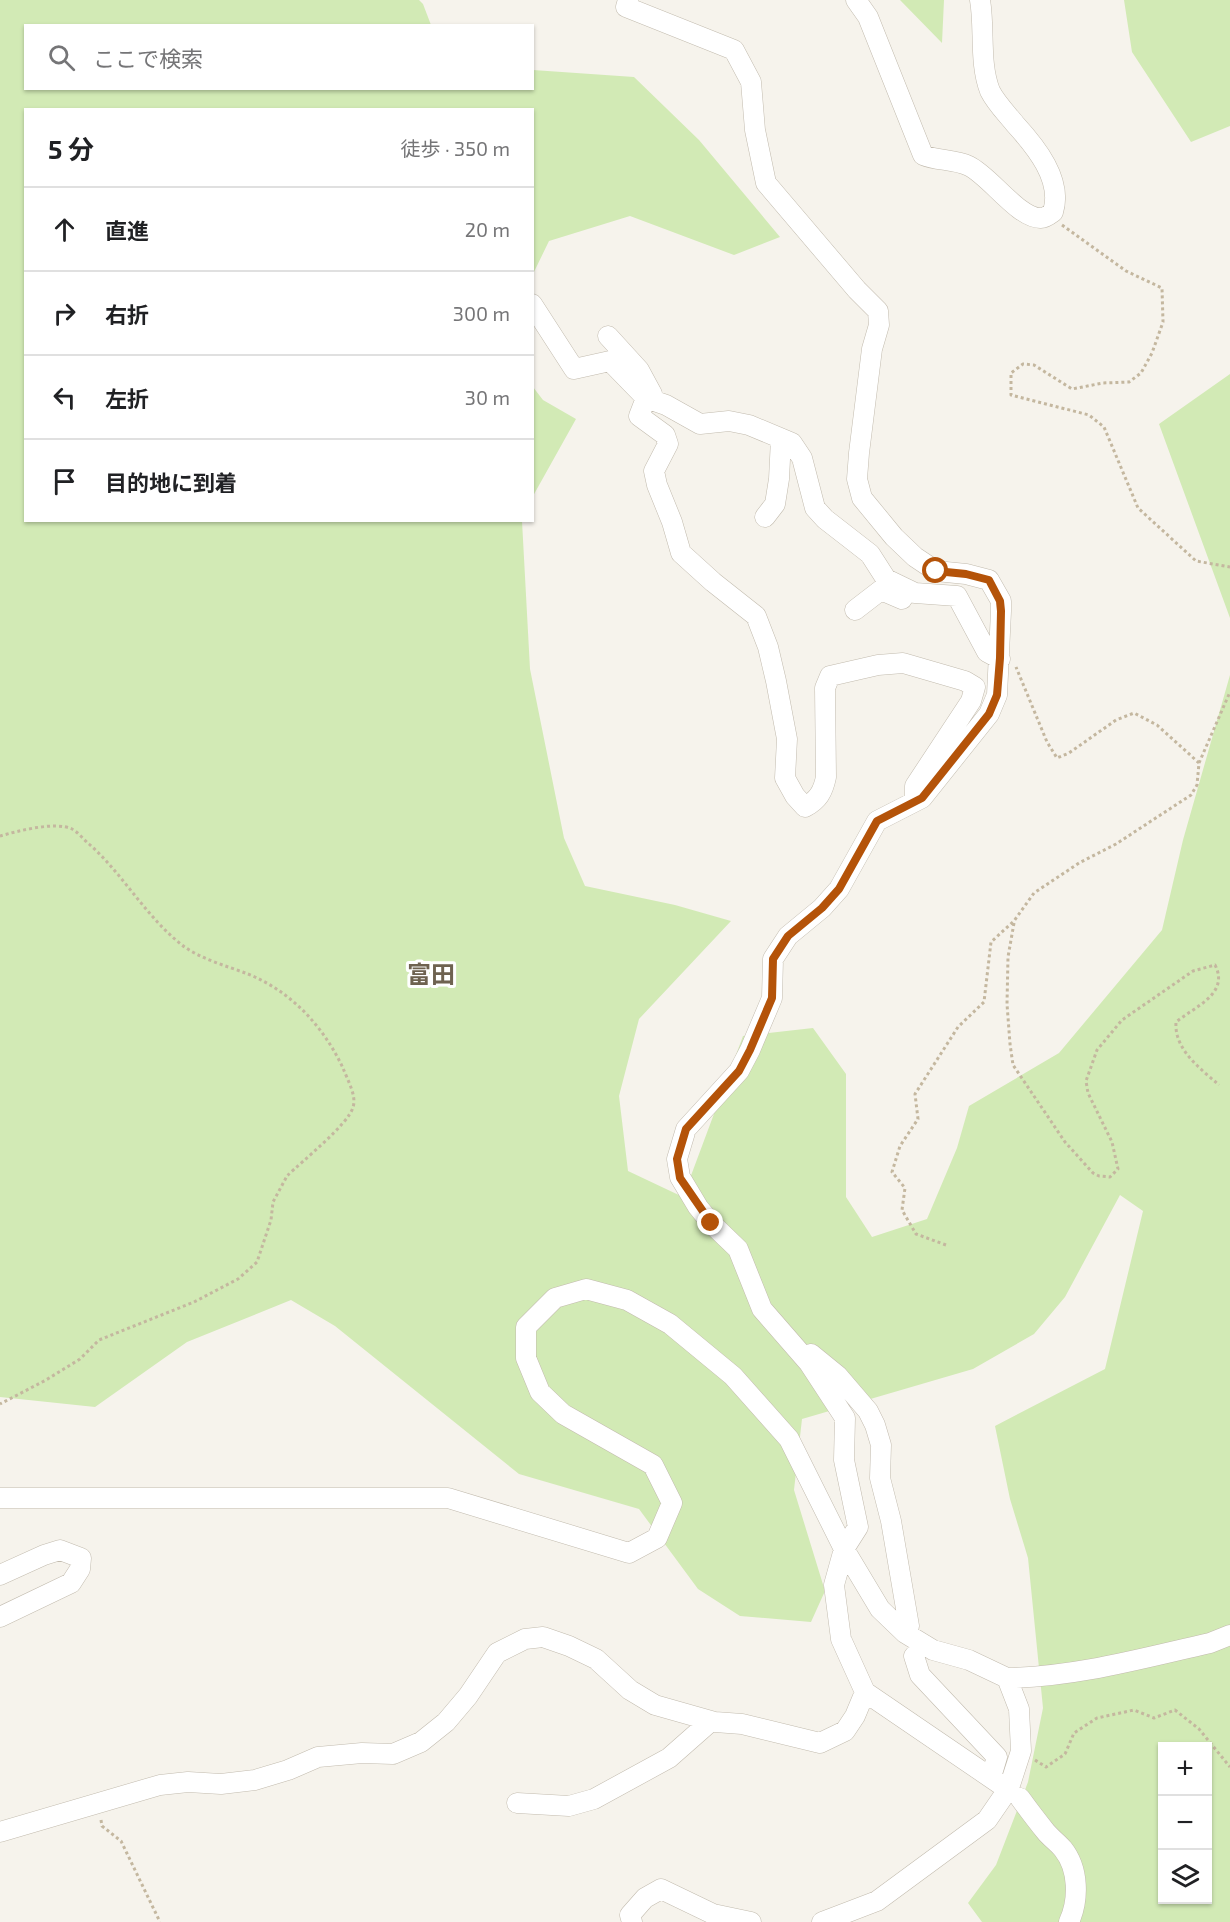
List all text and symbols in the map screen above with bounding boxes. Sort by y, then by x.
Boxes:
search box [24,24,534,90]
icon: search [45,41,78,74]
text: ここで検索 [93,45,203,71]
text: 5 分 [48,133,94,164]
text: 徒歩 · 350 m [400,136,510,160]
icon: ahead [48,213,81,246]
text: 直進 [105,217,149,243]
text: 20 m [465,217,510,241]
icon: right [48,297,81,330]
text: 右折 [105,301,149,327]
text: 300 m [453,301,510,325]
icon: left [48,381,81,414]
text: 左折 [105,385,149,411]
text: 30 m [465,385,510,409]
icon: arrive [48,465,81,498]
text: 目的地に到着 [105,469,237,495]
route start [922,557,948,583]
district label: 富田 [407,959,455,988]
route end [697,1209,723,1235]
map controls [1158,1742,1212,1904]
button: + [1158,1742,1212,1796]
button: − [1158,1796,1212,1850]
button: layers [1158,1850,1212,1904]

